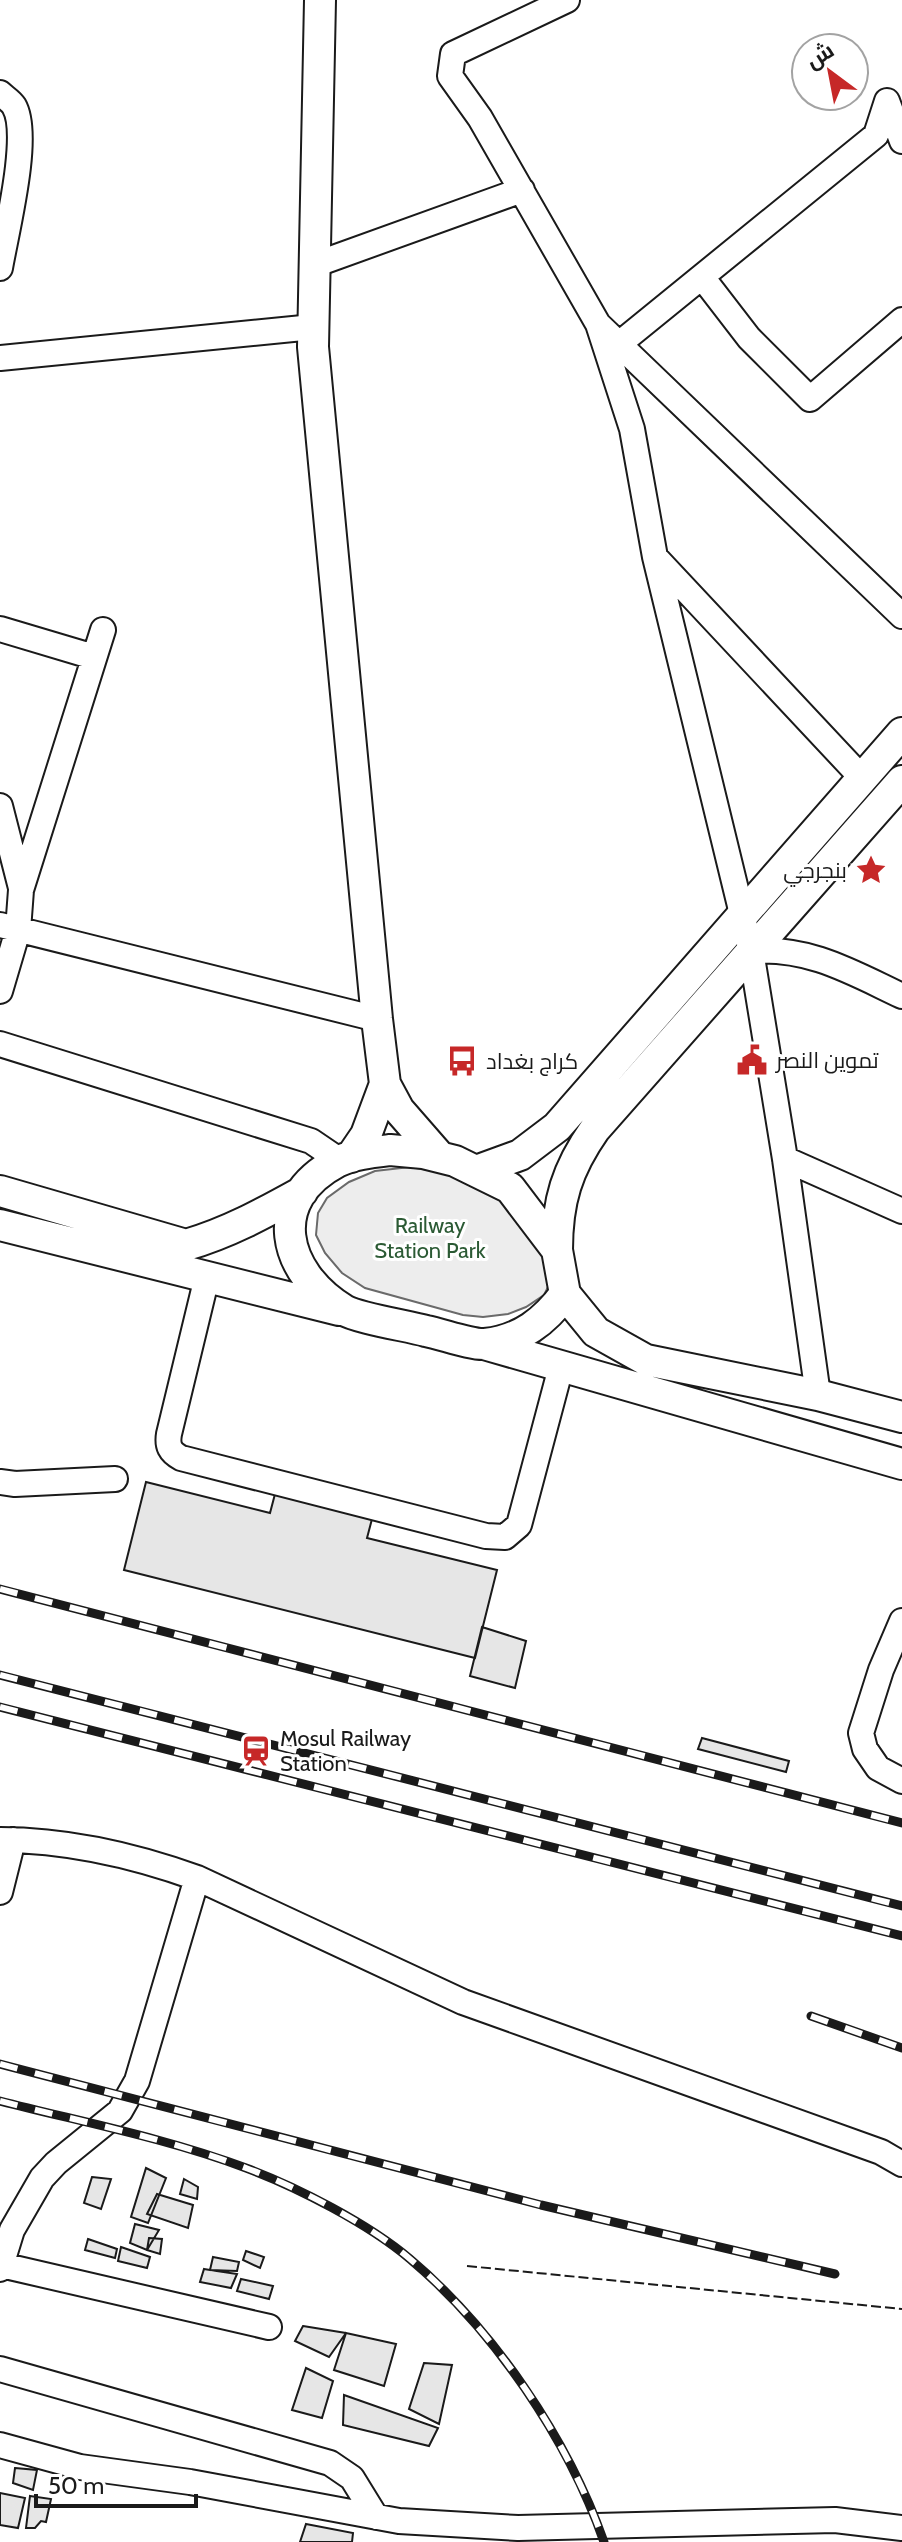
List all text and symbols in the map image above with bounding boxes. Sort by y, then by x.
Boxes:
north arrow [790,32,870,112]
text: ش [801,37,839,74]
place icon: بنجرجي [854,853,888,887]
place label: بنجرجي [783,857,847,887]
public building icon: تموين النصر [735,1043,769,1077]
bus stop icon: كراج بغداد [445,1044,479,1078]
place label: تموين النصر [774,1047,879,1074]
place label: كراج بغداد [486,1048,578,1076]
park label: Railway Station Park [374,1212,486,1264]
place label: Mosul Railway Station [280,1725,411,1777]
station icon: Mosul Railway Station [239,1734,273,1768]
scale bar [36,2458,196,2508]
text: 50 m [48,2471,104,2500]

